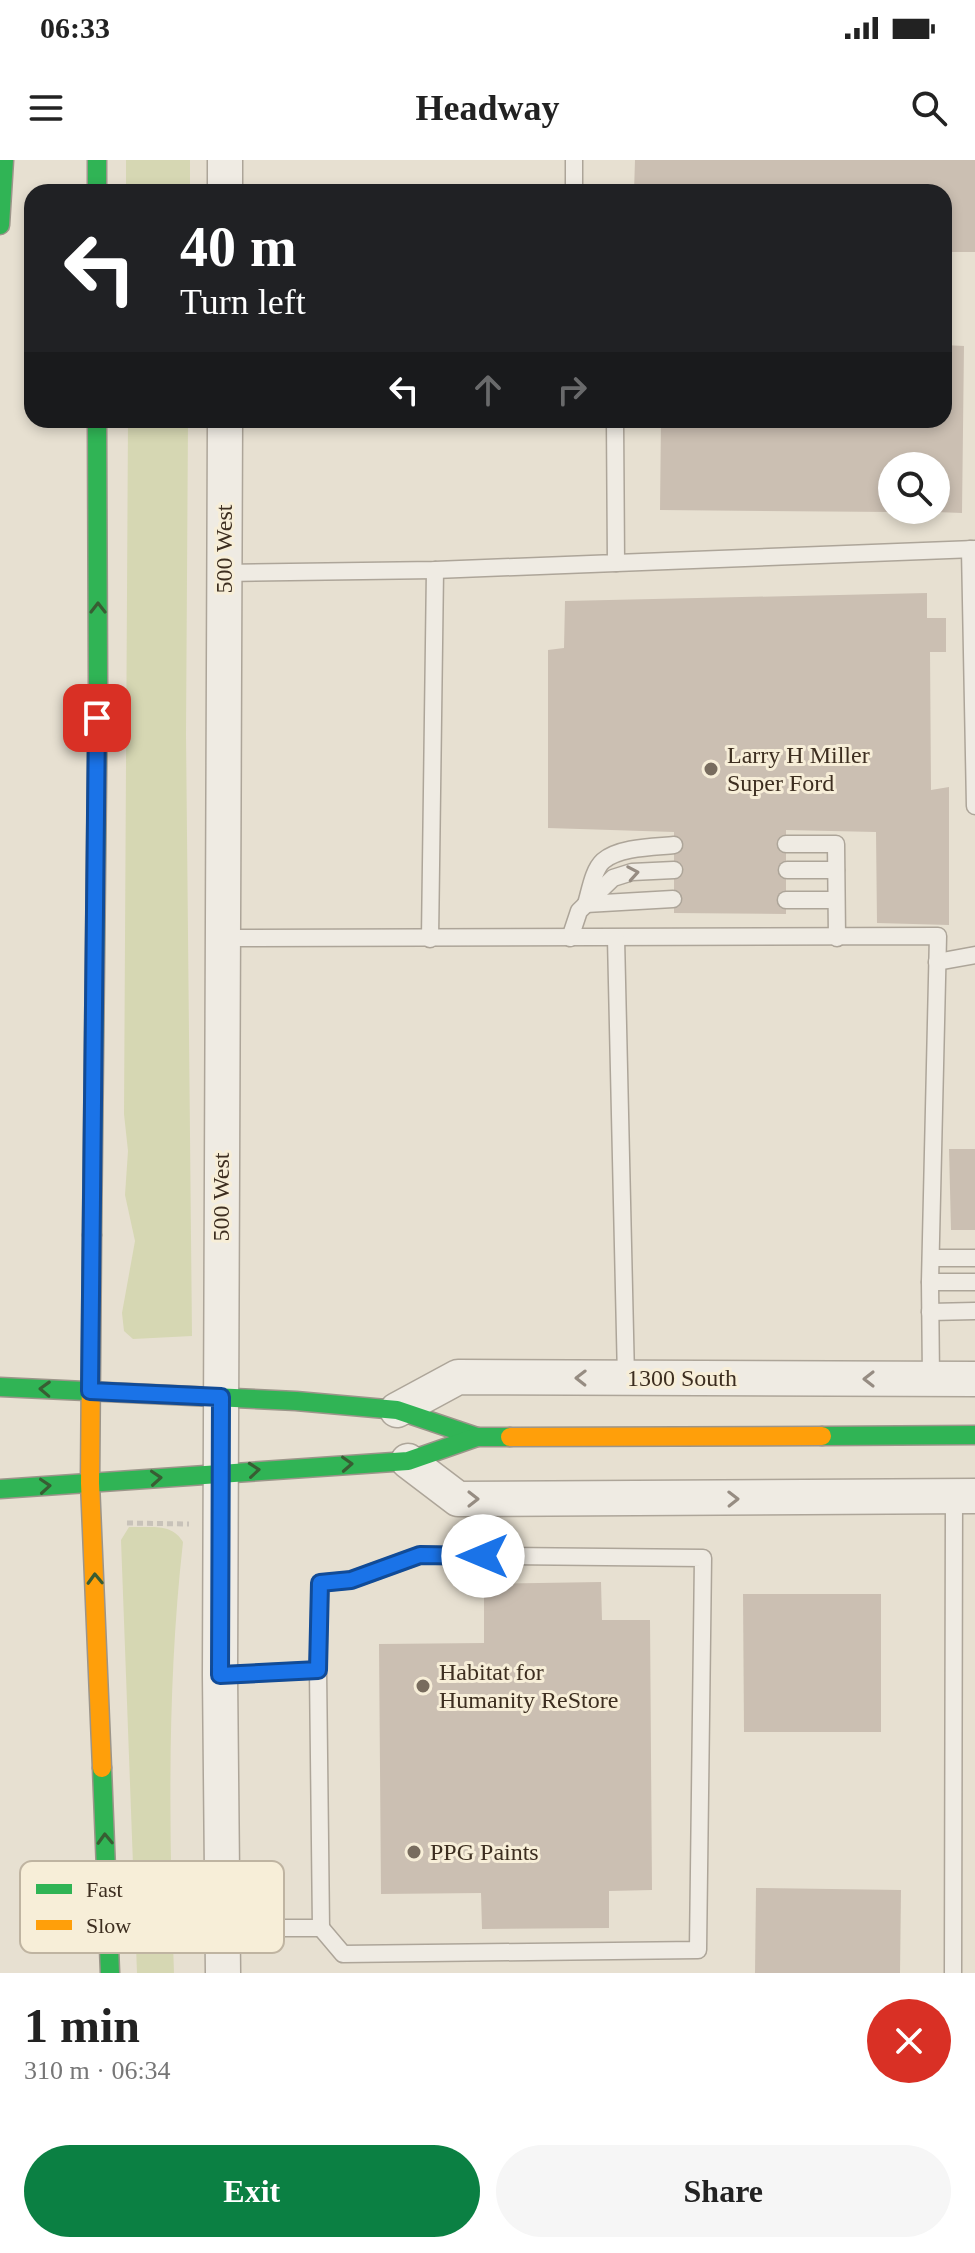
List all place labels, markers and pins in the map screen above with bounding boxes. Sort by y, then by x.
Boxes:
pin [63,684,131,752]
place label: Larry H Miller Super Ford [727,742,870,796]
marker: Larry H Miller Super Ford [702,760,720,778]
place label: Habitat for Humanity ReStore [439,1659,618,1713]
marker: Habitat for Humanity ReStore [414,1677,432,1695]
place label: PPG Paints [430,1839,539,1865]
marker: PPG Paints [405,1843,423,1861]

